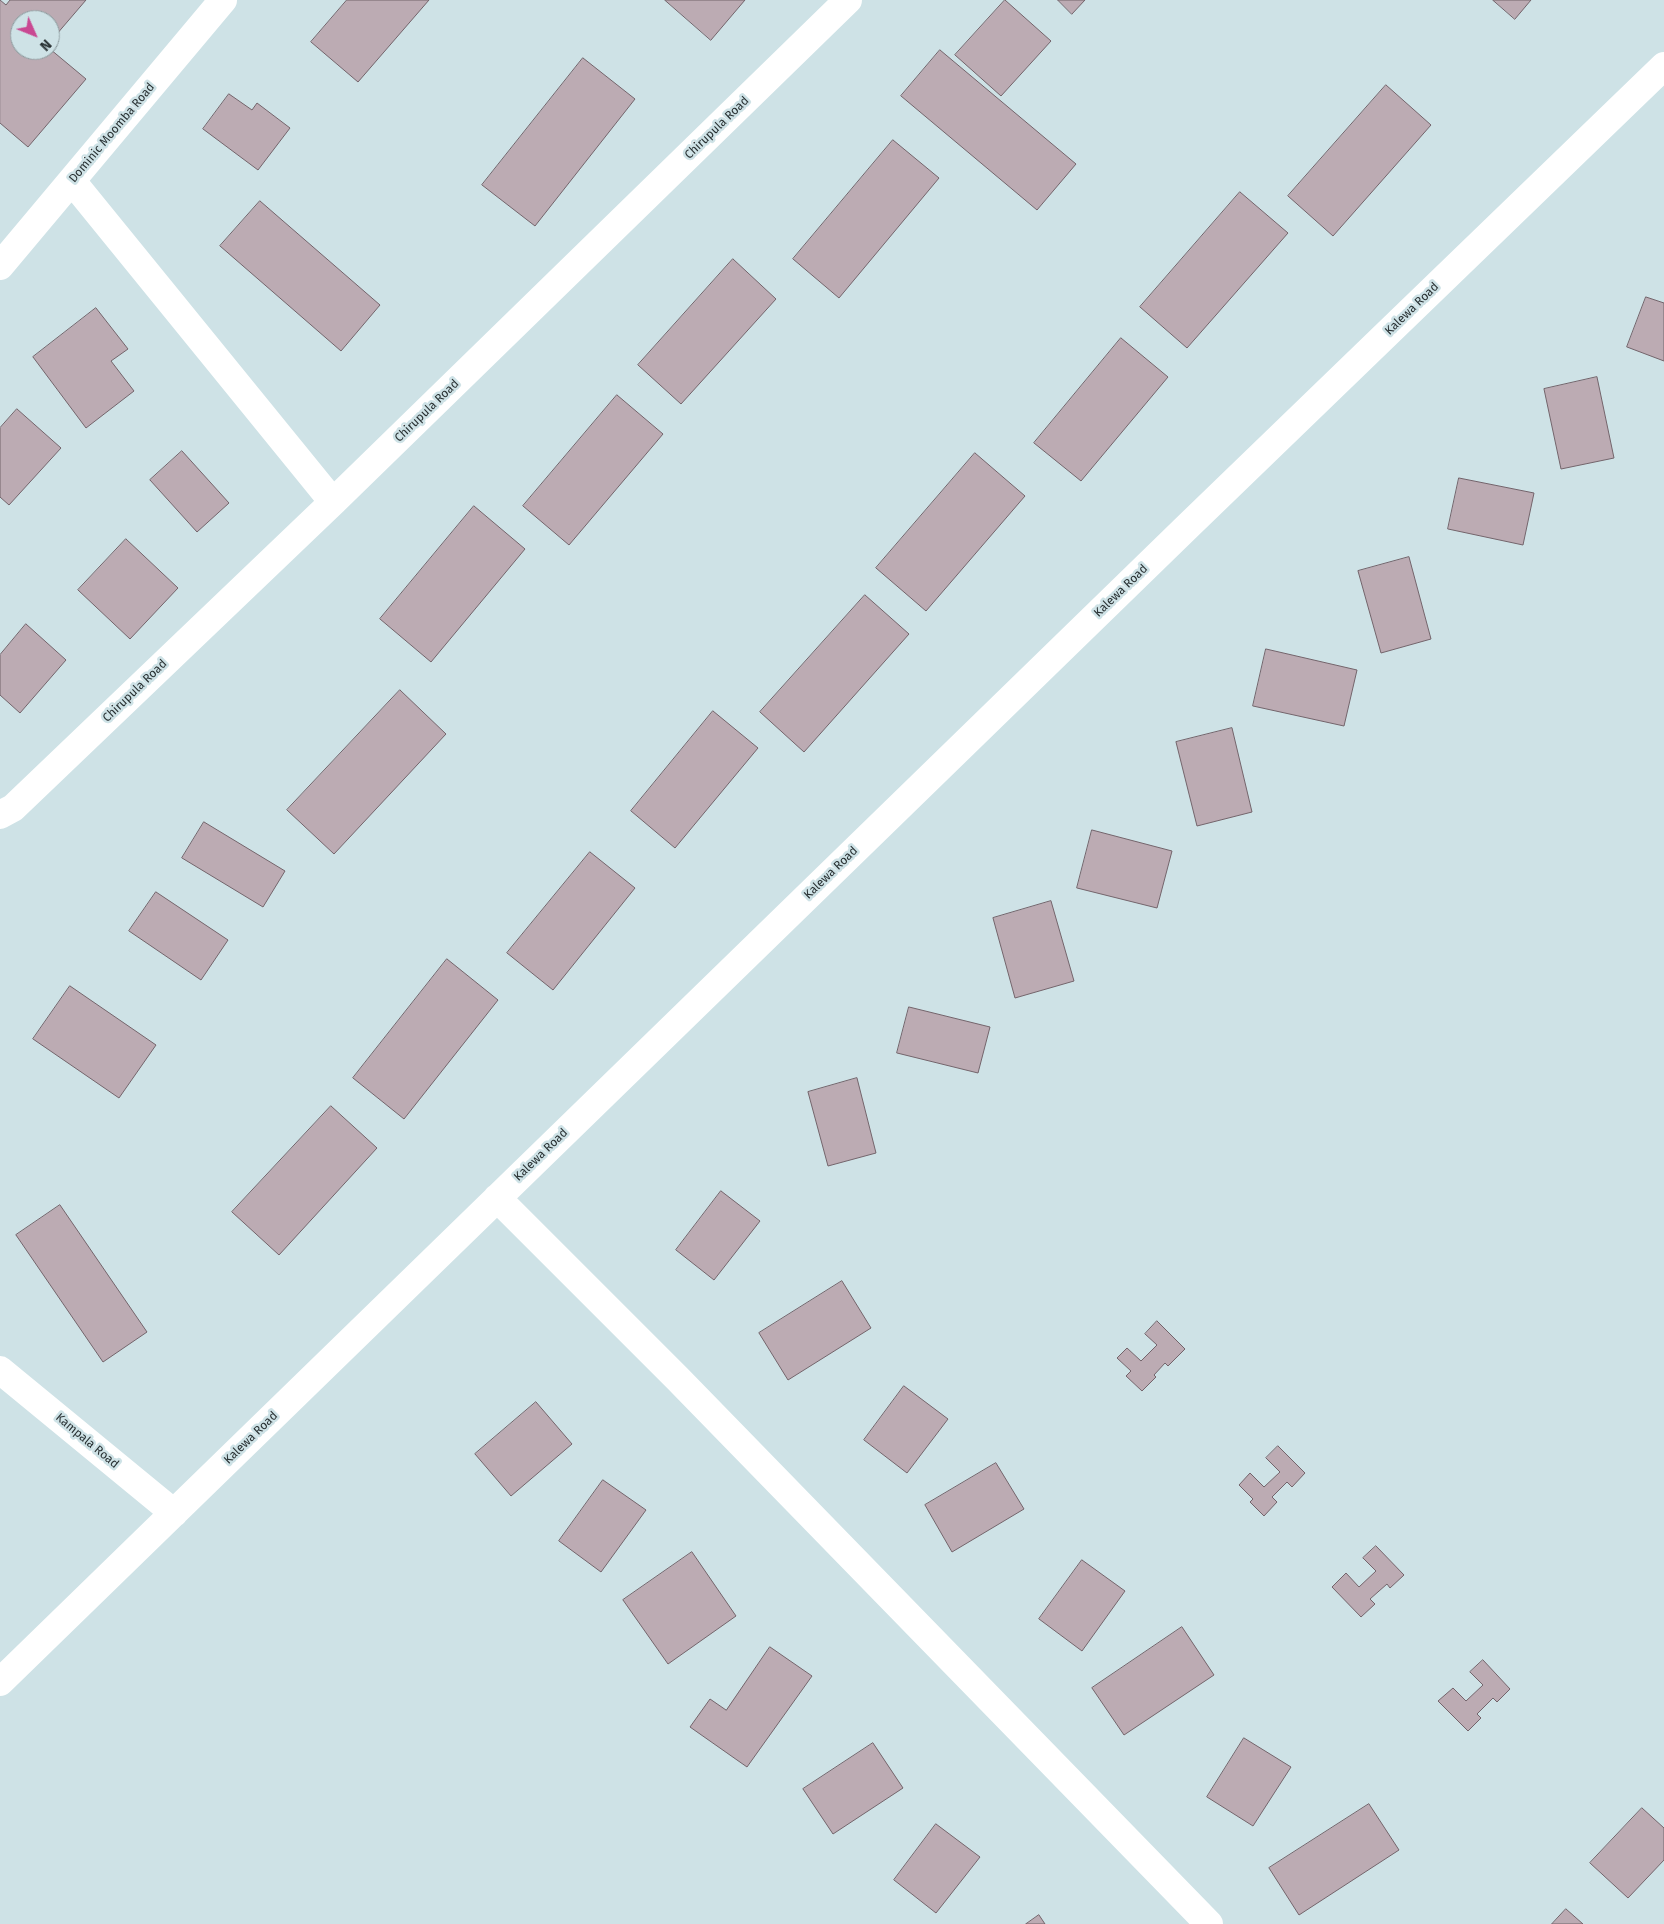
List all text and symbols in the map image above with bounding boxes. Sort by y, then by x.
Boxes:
north arrow [10,10,60,60]
text: N [36,36,55,54]
street label: Dominic Moomba Road [66,80,158,186]
street label: Chirupula Road [682,94,752,162]
street label: Kalewa Road [1382,280,1442,338]
street label: Chirupula Road [392,377,462,445]
street label: Kalewa Road [1091,562,1151,620]
street label: Chirupula Road [100,657,170,725]
street label: Kalewa Road [801,844,861,902]
street label: Kalewa Road [511,1126,571,1184]
street label: Kalewa Road [221,1409,281,1467]
street label: Kampala Road [52,1410,122,1472]

